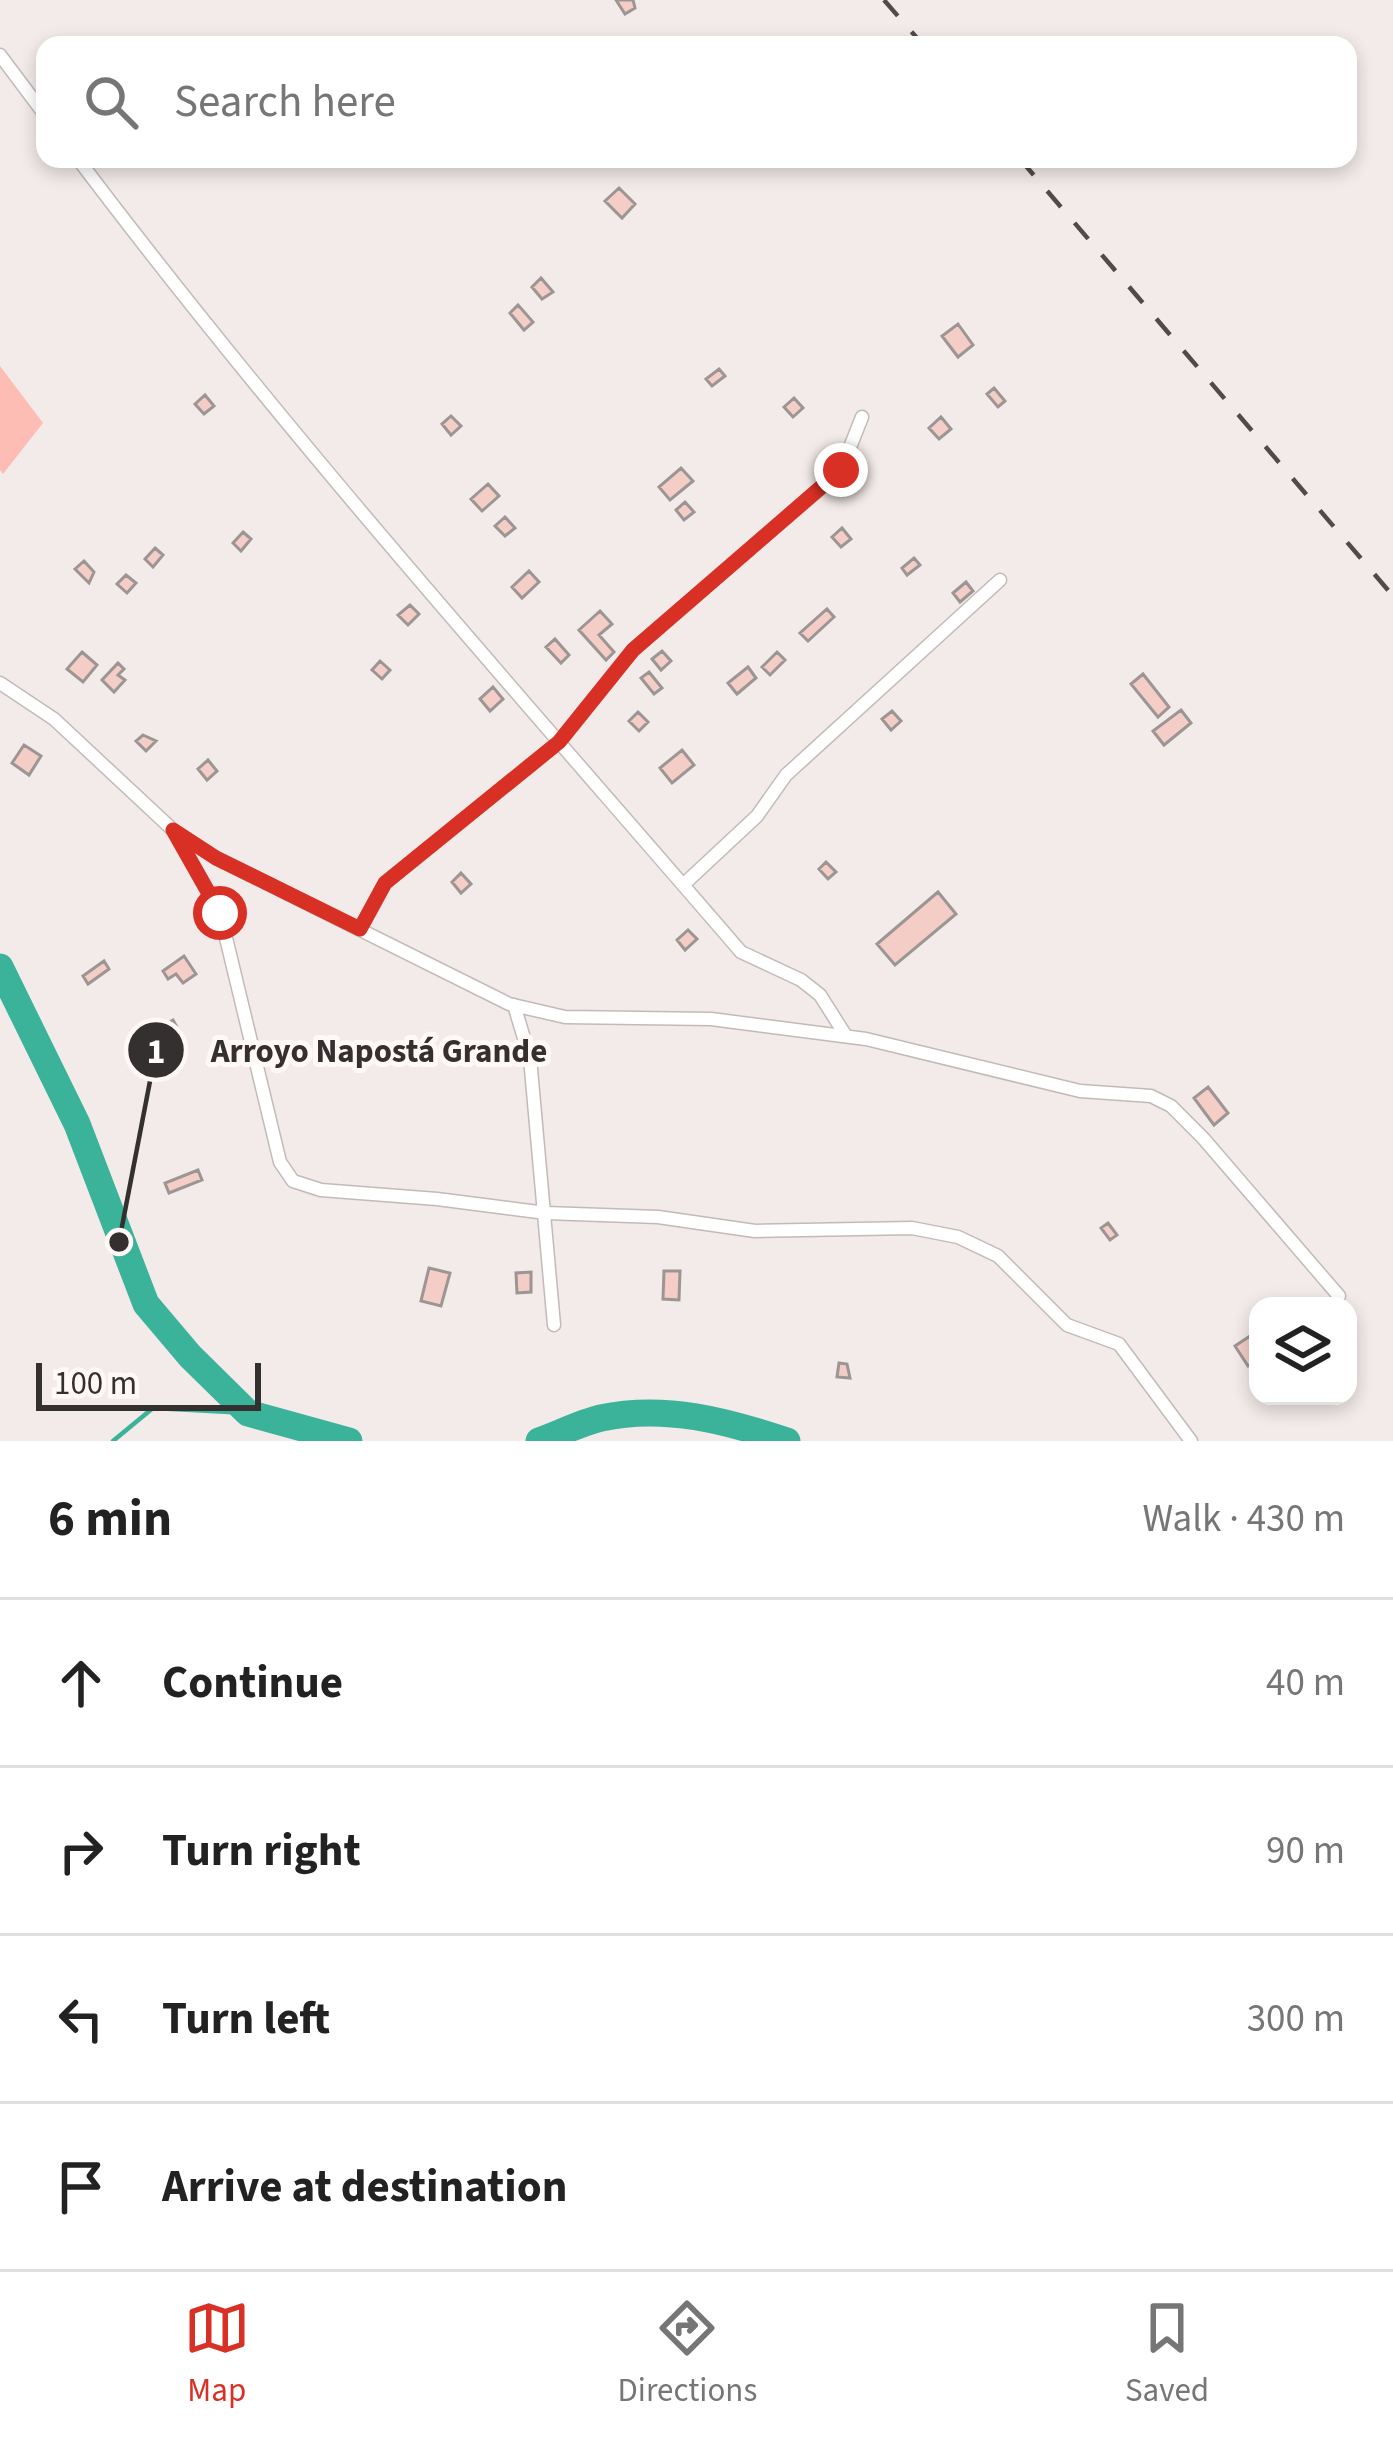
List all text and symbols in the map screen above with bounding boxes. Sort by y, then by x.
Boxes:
search box [36,36,1357,168]
icon: search [78,69,144,135]
text: Search here [174,70,396,134]
route end [814,443,868,497]
route start [193,886,247,940]
callout: Arroyo Napostá Grande [126,1016,571,1085]
text: 1 [146,1026,166,1077]
text: Arroyo Napostá Grande [210,1028,547,1075]
map controls [1249,1297,1357,1405]
button: layers [1249,1297,1357,1405]
scale bar [36,1357,261,1410]
text: 100 m [54,1360,137,1407]
text: 6 min [48,1483,172,1555]
text: Walk · 430 m [1142,1491,1345,1547]
icon: ahead [48,1650,114,1716]
text: Continue [162,1651,343,1715]
text: 40 m [1266,1655,1345,1711]
icon: right [48,1818,114,1884]
text: Turn right [162,1819,361,1883]
text: 90 m [1266,1823,1345,1879]
icon: left [48,1986,114,2052]
text: Turn left [162,1987,330,2051]
text: 300 m [1247,1991,1345,2047]
icon: arrive [48,2154,114,2220]
text: Arrive at destination [162,2155,567,2219]
tab: Map [184,2295,250,2414]
tab: Directions [618,2295,757,2414]
tab: Saved [1125,2295,1209,2414]

